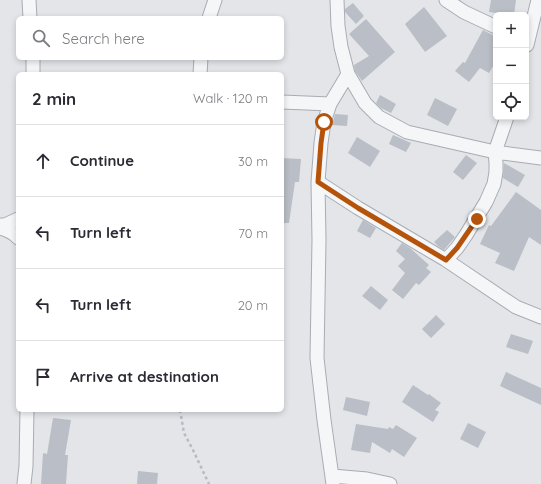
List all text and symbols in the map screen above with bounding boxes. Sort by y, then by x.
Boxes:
map controls [493,12,529,120]
button: + [493,12,529,48]
search box [16,16,284,60]
icon: search [30,27,52,49]
text: Search here [62,29,145,48]
button: − [493,48,529,84]
button: locate [493,84,529,120]
text: 2 min [32,88,76,109]
text: Walk · 120 m [193,90,268,106]
route start [315,113,333,131]
icon: ahead [32,150,54,172]
text: Continue [70,151,134,170]
text: 30 m [238,153,268,169]
route end [468,210,486,228]
icon: left [32,222,54,244]
text: Turn left [70,223,132,242]
text: 70 m [238,225,268,241]
icon: left [32,294,54,316]
text: Turn left [70,295,132,314]
text: 20 m [238,297,268,313]
icon: arrive [32,366,54,388]
text: Arrive at destination [70,367,219,386]

